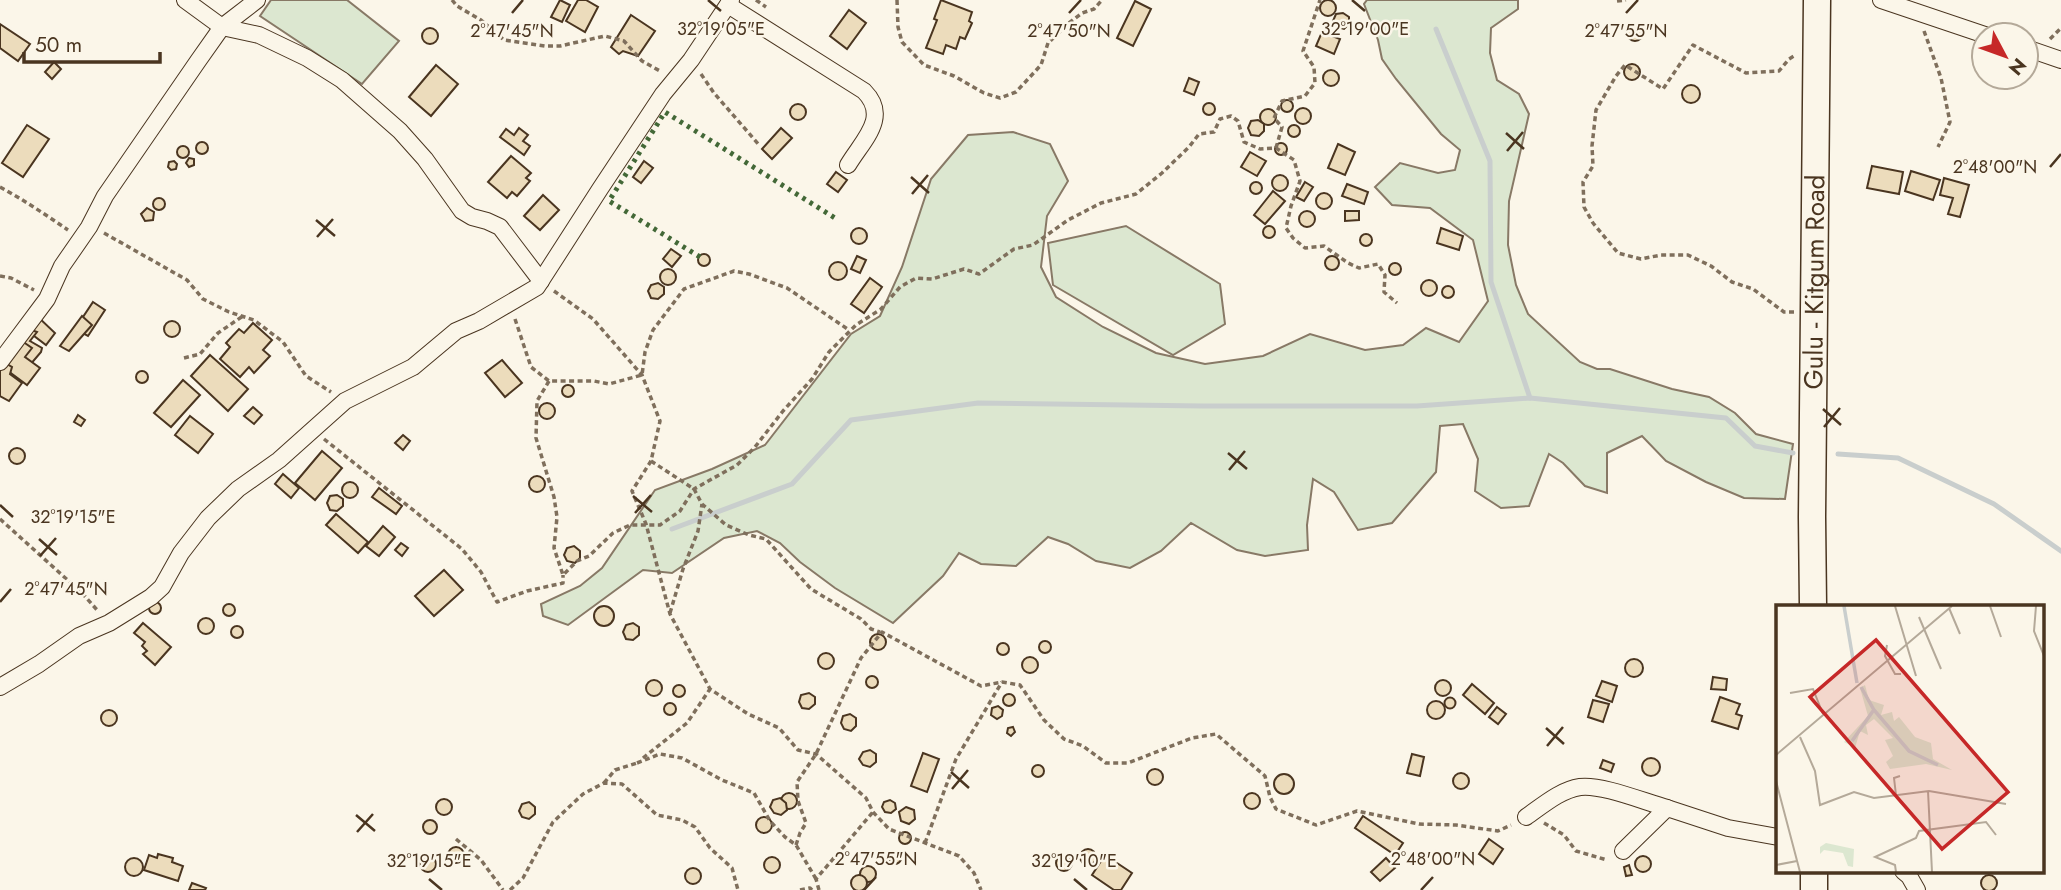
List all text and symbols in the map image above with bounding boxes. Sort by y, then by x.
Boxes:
text: 32°19'05"E [677,16,765,42]
text: 32°19'00"E [1321,16,1409,42]
text: 2°47'45"N [470,18,554,44]
text: 2°47'50"N [1027,18,1111,44]
text: 2°47'55"N [1585,18,1667,44]
scale bar [24,21,161,65]
north arrow [1970,21,2040,91]
text: 50 m [35,30,82,60]
text: N [2002,52,2033,81]
text: 2°48'00"N [1953,154,2037,180]
street label: Gulu - Kitgum Road [1794,174,1834,390]
text: 32°19'15"E [30,504,116,530]
text: 2°47'45"N [24,576,108,602]
inset map [1776,605,2044,872]
text: 2°47'55"N [835,846,917,872]
text: 2°48'00"N [1391,846,1475,872]
text: 32°19'15"E [386,848,472,874]
text: 32°19'10"E [1031,848,1117,874]

